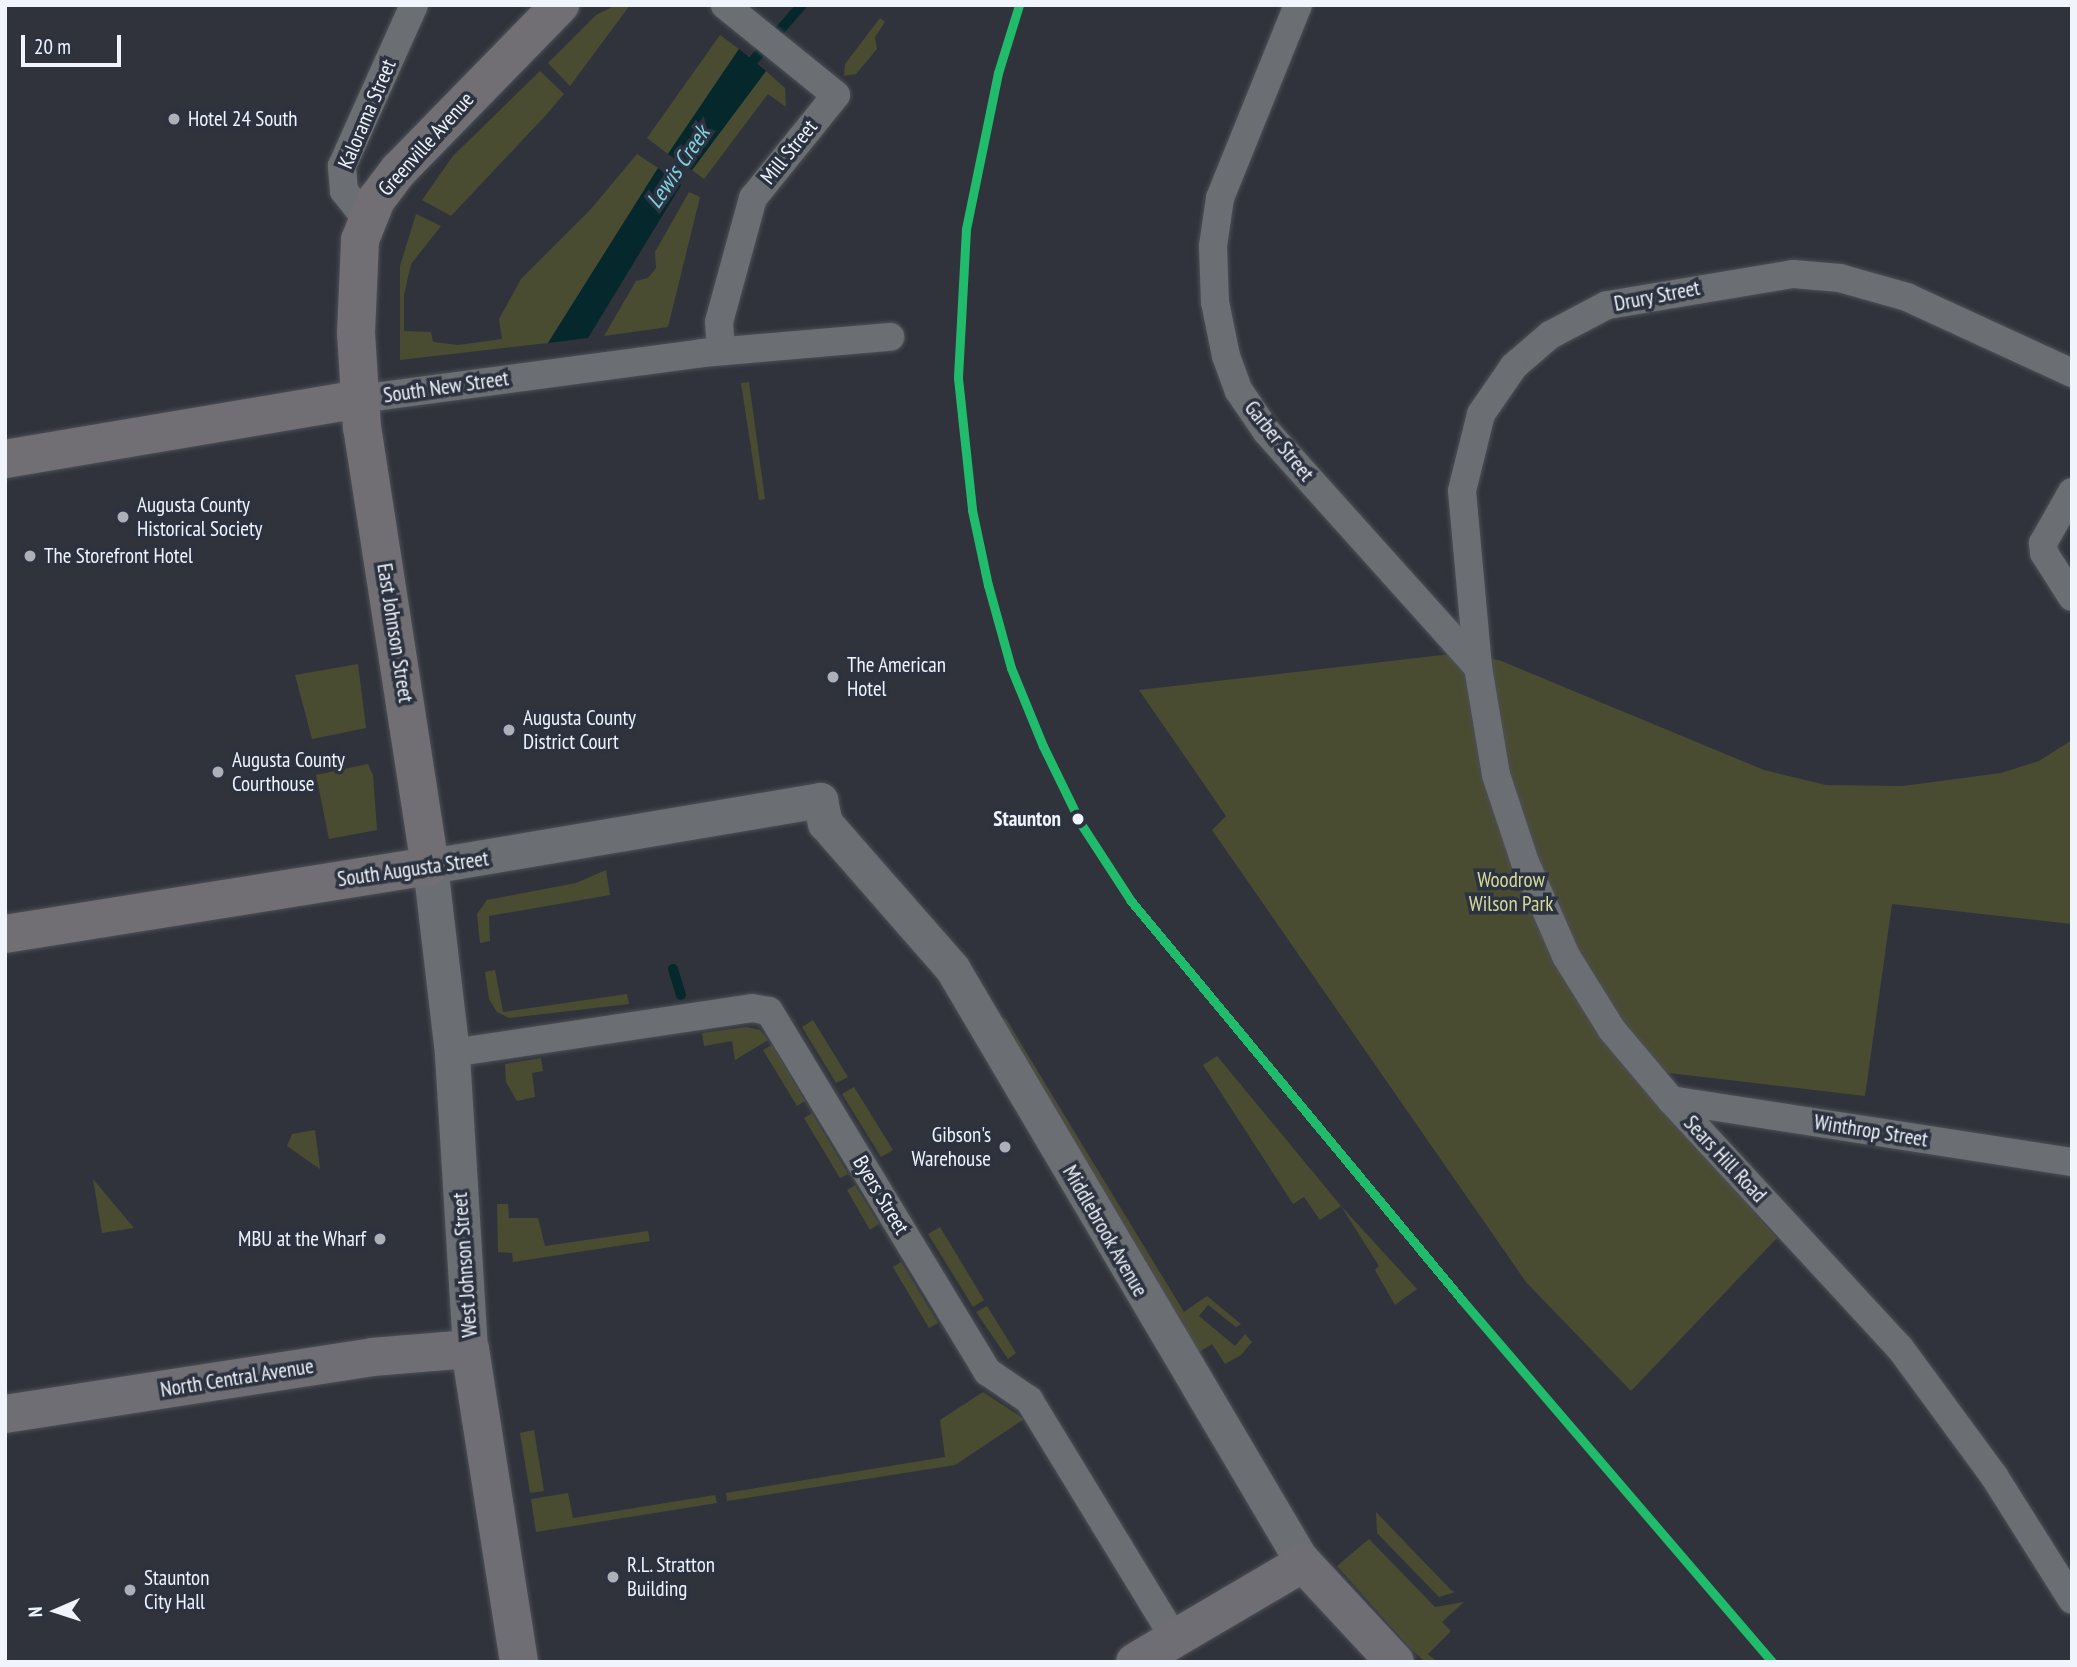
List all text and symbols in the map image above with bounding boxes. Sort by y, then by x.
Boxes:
scale bar [24,21,124,65]
text: 20 m [34,33,71,60]
street label: Kalorama Street [333,55,401,173]
street label: Greenville Avenue [373,87,479,201]
place label: Hotel 24 South [188,106,297,132]
marker: Hotel 24 South [166,111,182,127]
street label: Mill Street [755,115,823,189]
water label: Lewis Creek [640,121,716,213]
street label: Drury Street [1612,275,1702,317]
street label: South New Street [381,366,511,408]
street label: Garber Street [1239,396,1319,486]
place label: Augusta County Historical Society [137,492,262,542]
marker: Augusta County Historical Society [115,509,131,525]
place label: The Storefront Hotel [44,543,193,569]
marker: The Storefront Hotel [22,548,38,564]
street label: East Johnson Street [372,562,418,704]
place label: The American Hotel [847,652,946,702]
marker: The American Hotel [825,669,841,685]
place label: Augusta County District Court [523,705,636,755]
marker: Augusta County District Court [501,722,517,738]
place label: Augusta County Courthouse [232,747,345,797]
marker: Augusta County Courthouse [210,764,226,780]
place label: Staunton [993,806,1061,832]
marker: Staunton [1067,808,1089,830]
street label: South Augusta Street [335,846,491,892]
park label: Woodrow Wilson Park [1469,867,1553,917]
street label: Sears Hill Road [1679,1110,1771,1208]
street label: Winthrop Street [1812,1110,1930,1152]
place label: Gibson's Warehouse [912,1122,991,1172]
marker: Gibson's Warehouse [997,1139,1013,1155]
street label: Byers Street [848,1151,914,1239]
street label: Middlebrook Avenue [1057,1160,1153,1302]
street label: West Johnson Street [447,1192,483,1338]
place label: MBU at the Wharf [238,1226,366,1252]
marker: MBU at the Wharf [372,1231,388,1247]
street label: North Central Avenue [158,1353,316,1403]
place label: R.L. Stratton Building [627,1552,716,1602]
place label: Staunton City Hall [144,1565,209,1615]
marker: R.L. Stratton Building [605,1569,621,1585]
north arrow [21,1576,91,1646]
marker: Staunton City Hall [122,1582,138,1598]
text: N [23,1606,47,1618]

